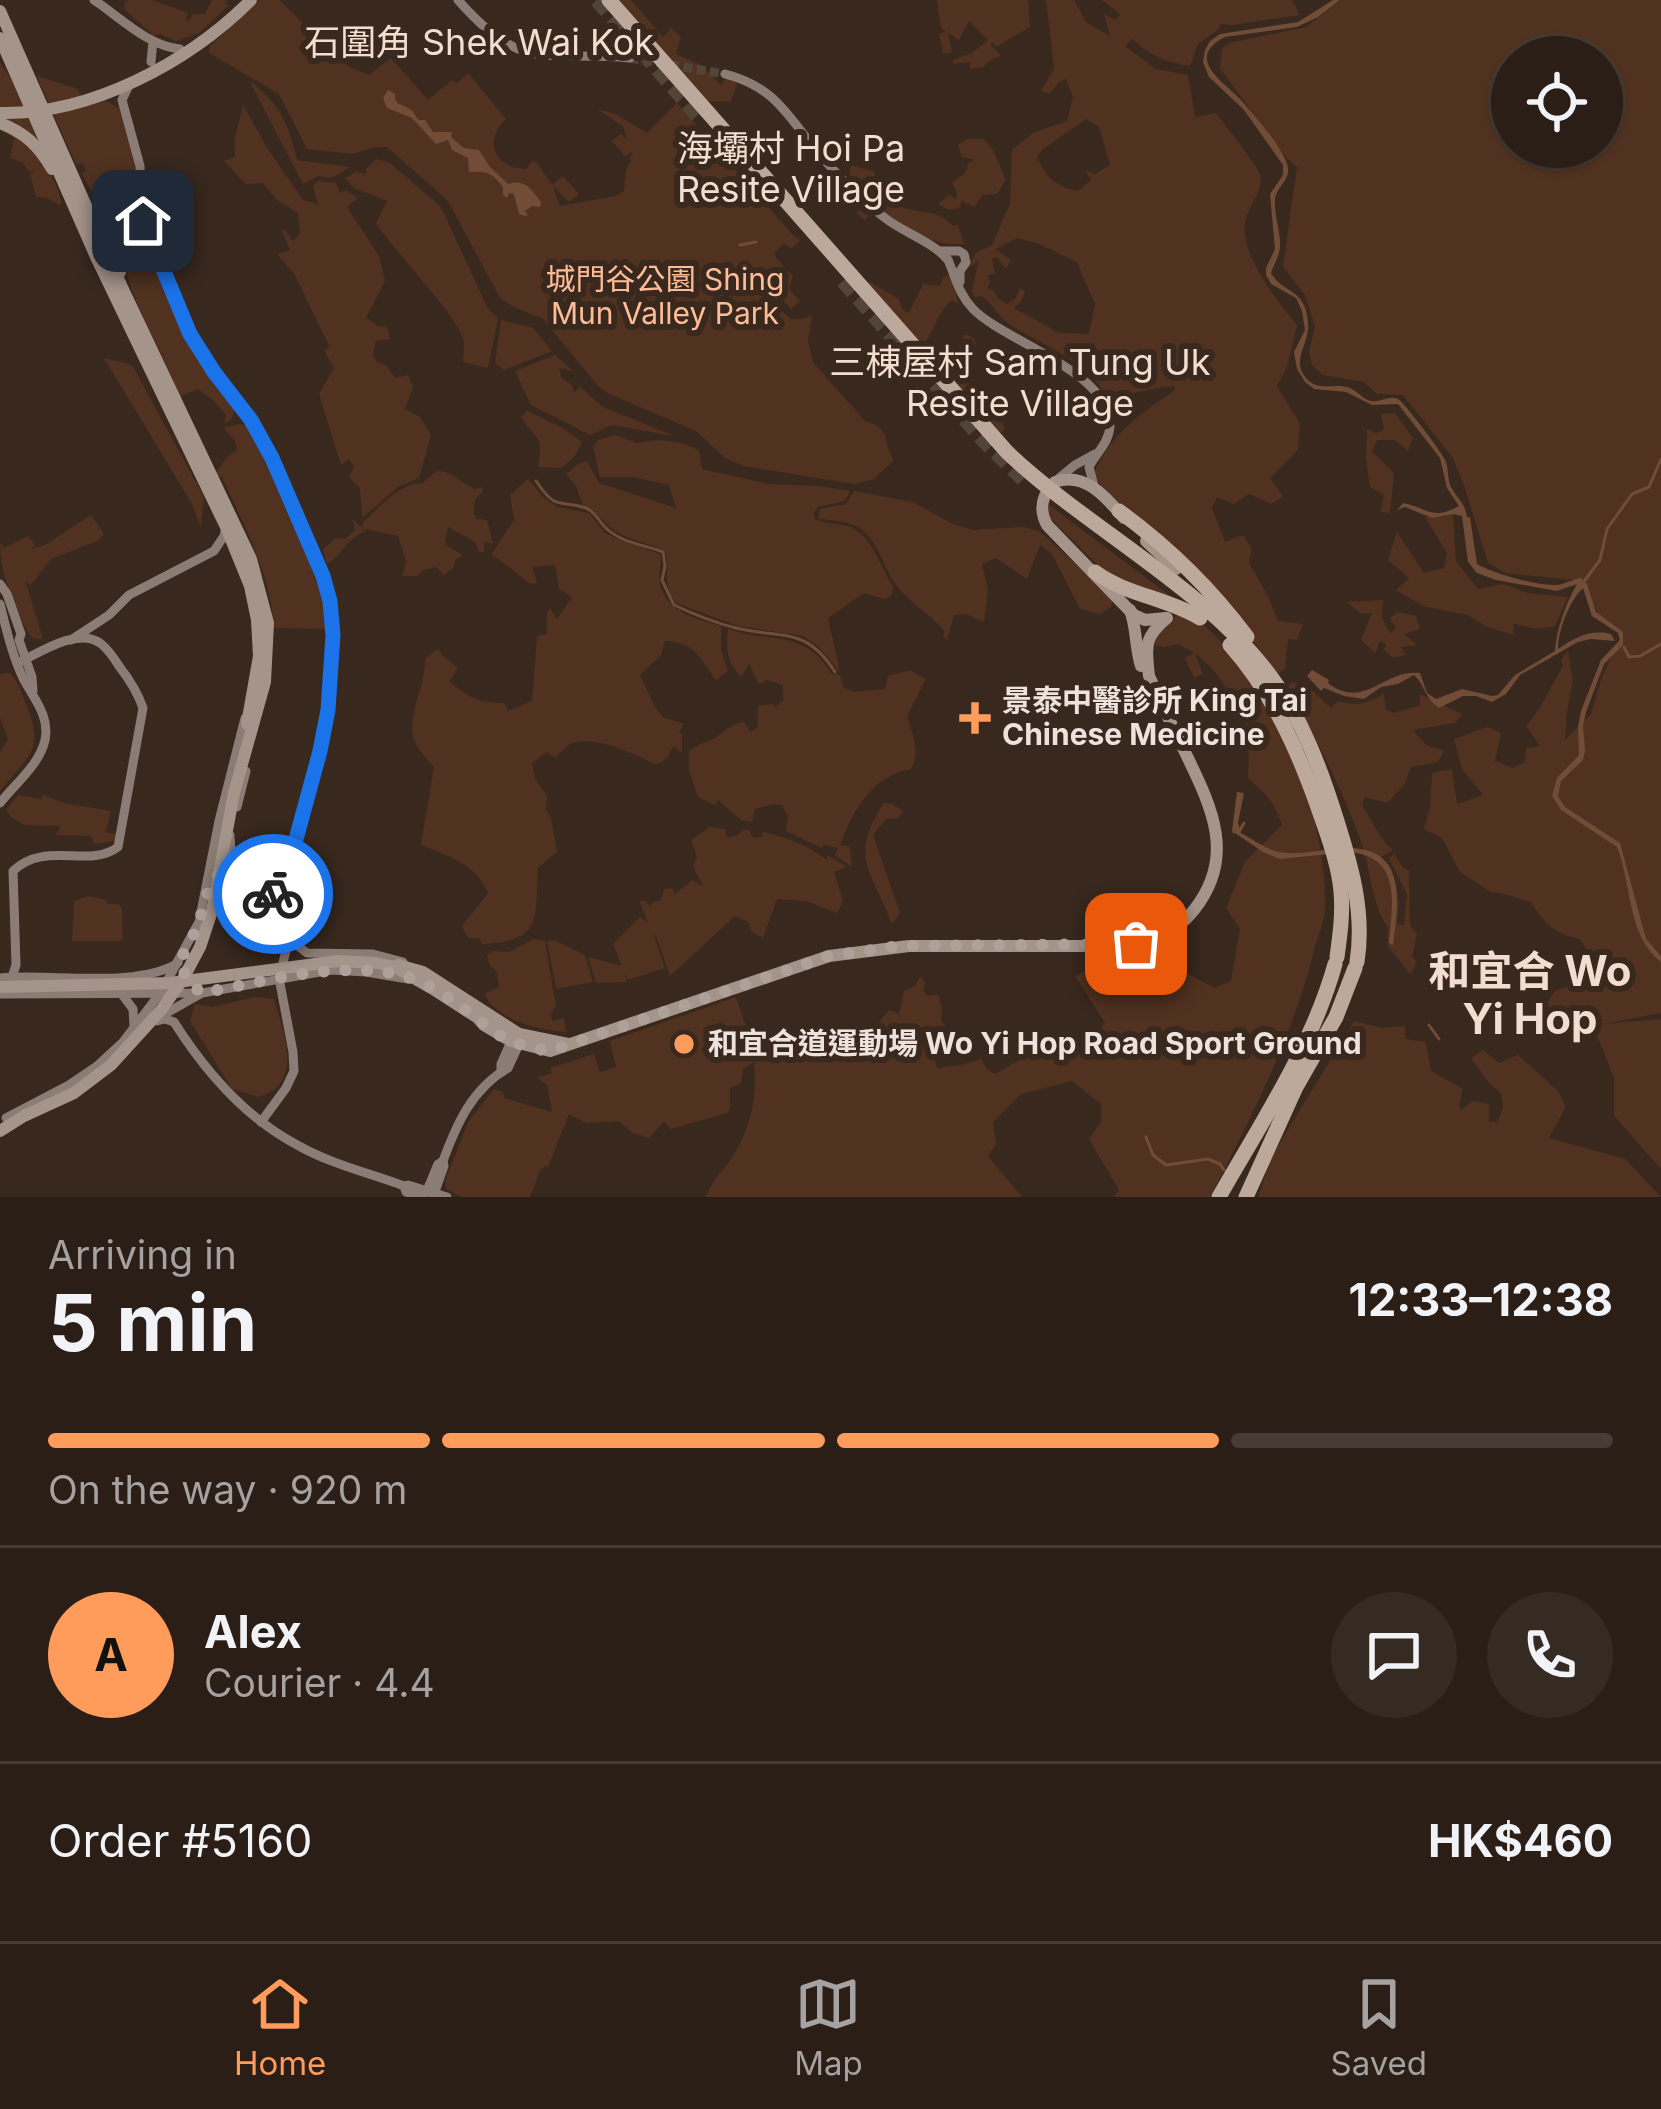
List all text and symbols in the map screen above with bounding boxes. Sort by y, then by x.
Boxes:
district label: 石圍角 Shek Wai Kok [304,20,654,64]
map controls [1491,36,1623,168]
button: locate [1491,36,1623,168]
district label: 海壩村 Hoi Pa Resite Village [677,126,905,211]
pin [92,170,194,272]
icon: home [110,188,176,254]
park label: 城門谷公園 Shing Mun Valley Park [546,261,784,331]
district label: 三棟屋村 Sam Tung Uk Resite Village [830,340,1211,425]
place label: 景泰中醫診所 King Tai Chinese Medicine [1002,682,1307,752]
marker: 景泰中醫診所 King Tai Chinese Medicine [959,702,991,734]
courier [213,834,333,954]
icon: bike [240,861,306,927]
pin [1085,893,1187,995]
icon: bag [1103,911,1169,977]
district label: 和宜合 Wo Yi Hop [1428,945,1632,1044]
place label: 和宜合道運動場 Wo Yi Hop Road Sport Ground [708,1025,1362,1061]
marker: 和宜合道運動場 Wo Yi Hop Road Sport Ground [671,1031,697,1057]
text: Arriving in [48,1231,237,1278]
text: 12:33–12:38 [1349,1272,1613,1327]
text: 5 min [48,1275,257,1370]
text: On the way · 920 m [48,1466,407,1513]
button: chat [1331,1592,1457,1718]
button: phone [1487,1592,1613,1718]
text: Alex [204,1604,302,1659]
text: A [94,1627,128,1682]
text: Courier · 4.4 [204,1659,435,1706]
text: Order #5160 [48,1813,312,1868]
text: HK$460 [1428,1813,1613,1868]
tab: Home [234,1971,326,2083]
tab: Map [794,1971,863,2083]
tab: Saved [1331,1971,1427,2083]

